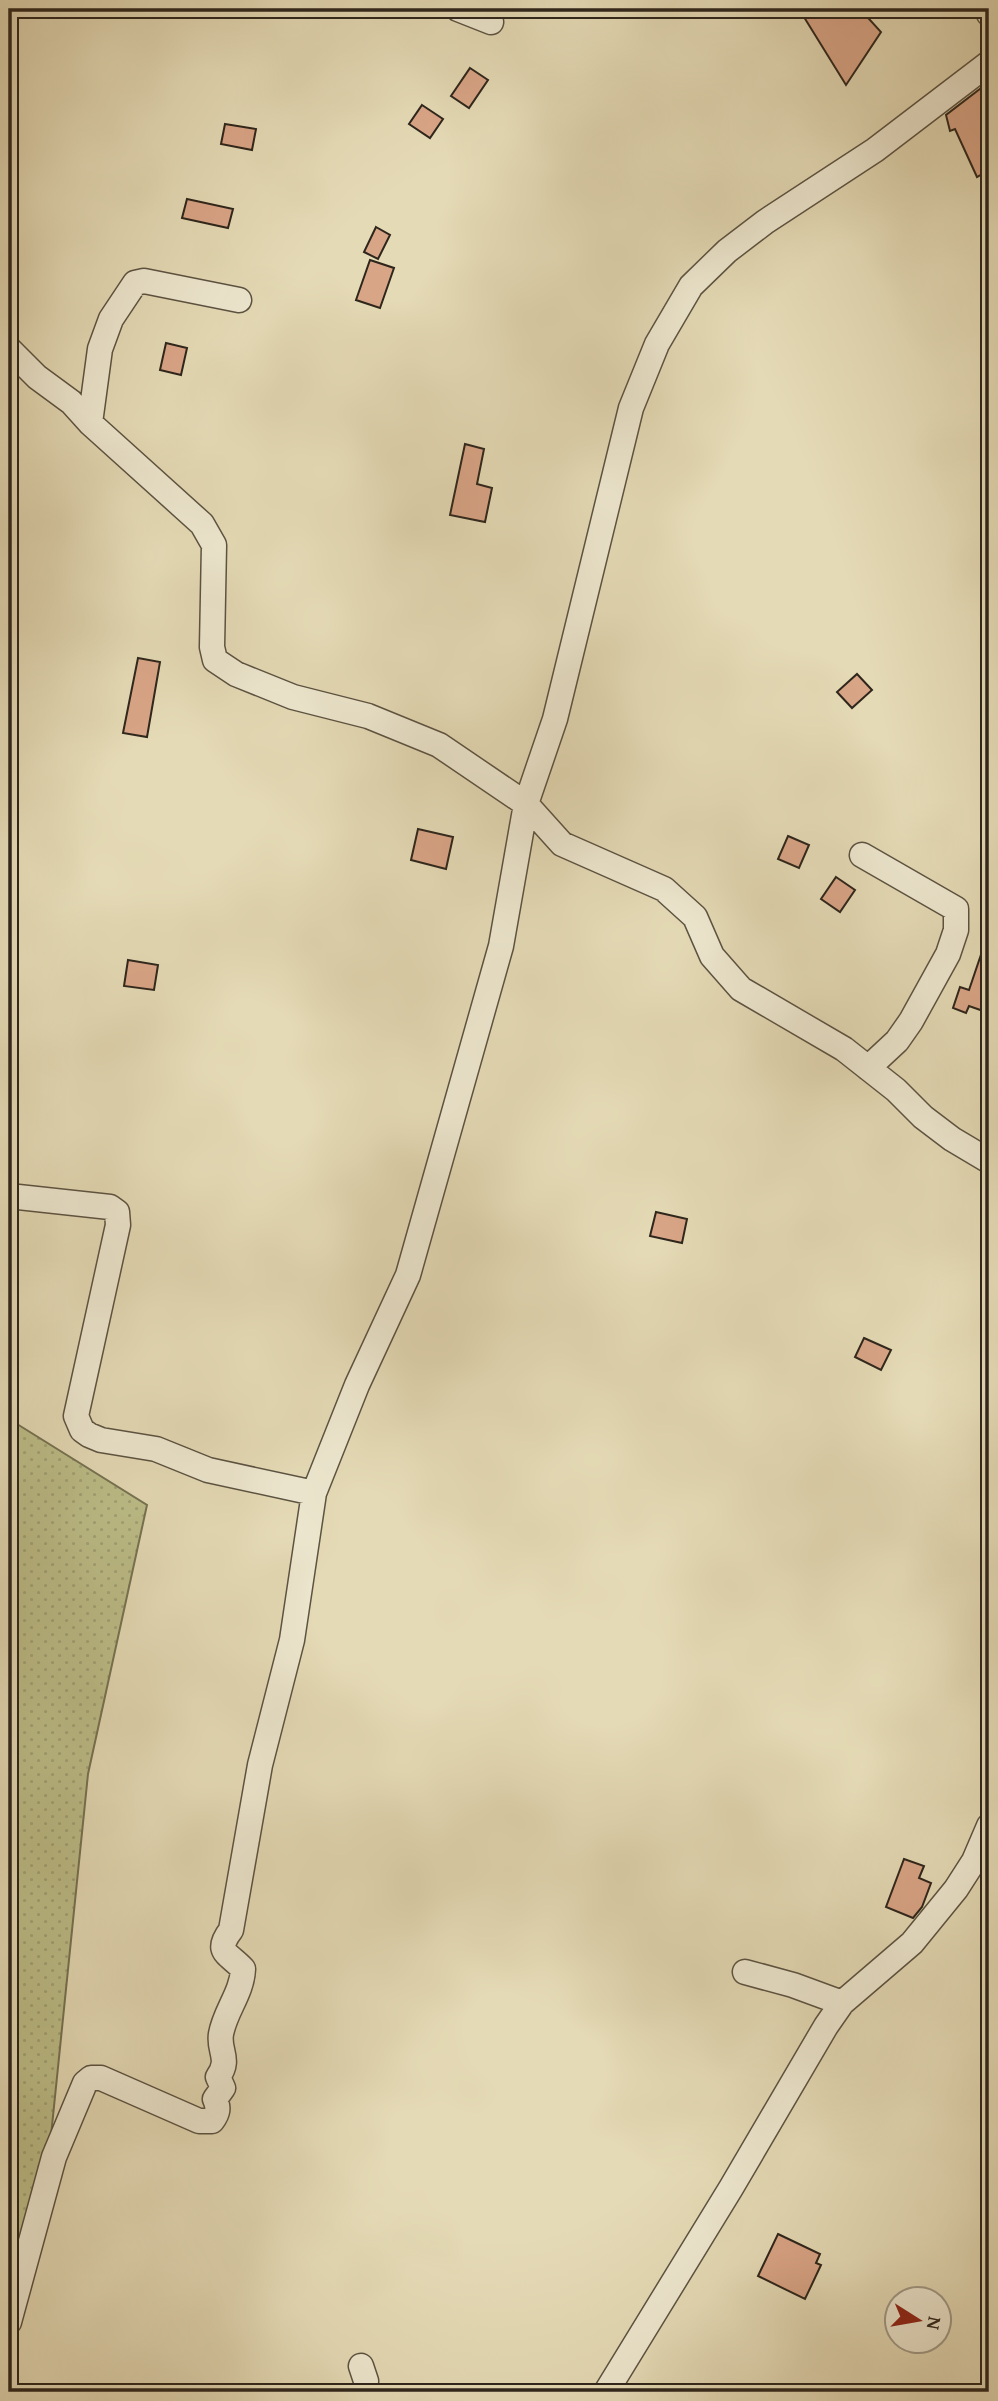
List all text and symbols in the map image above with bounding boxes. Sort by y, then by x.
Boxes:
north arrow [883,2286,953,2356]
text: N [920,2314,950,2332]

